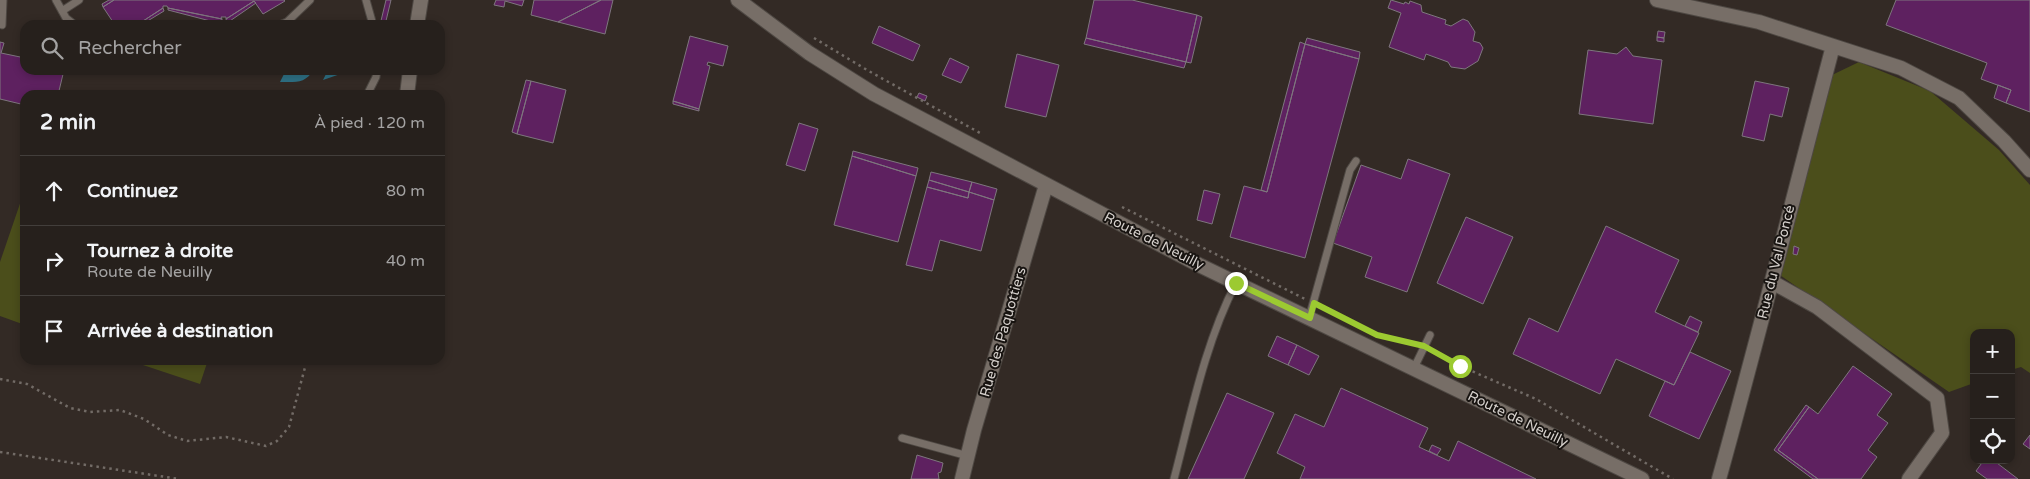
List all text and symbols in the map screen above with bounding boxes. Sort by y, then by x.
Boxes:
search box [20,20,445,75]
icon: search [38,34,66,62]
text: Rechercher [78,37,181,59]
text: 2 min [40,110,96,135]
text: À pied · 120 m [314,113,425,133]
icon: ahead [40,177,68,205]
text: Continuez [87,180,178,202]
text: 80 m [386,181,425,201]
street label: Rue du Val Poncé [1754,203,1798,321]
street label: Route de Neuilly [1101,209,1207,274]
text: Tournez à droite [87,240,233,262]
icon: right [40,247,68,275]
text: 40 m [386,251,425,271]
text: Route de Neuilly [87,262,212,282]
street label: Rue des Paquottiers [976,265,1030,399]
route end [1225,272,1248,295]
icon: arrive [40,317,68,345]
text: Arrivée à destination [87,320,273,342]
map controls [1970,329,2015,464]
button: + [1970,329,2015,374]
route start [1449,355,1472,378]
button: − [1970,374,2015,419]
street label: Route de Neuilly [1465,387,1571,451]
button: locate [1970,419,2015,464]

